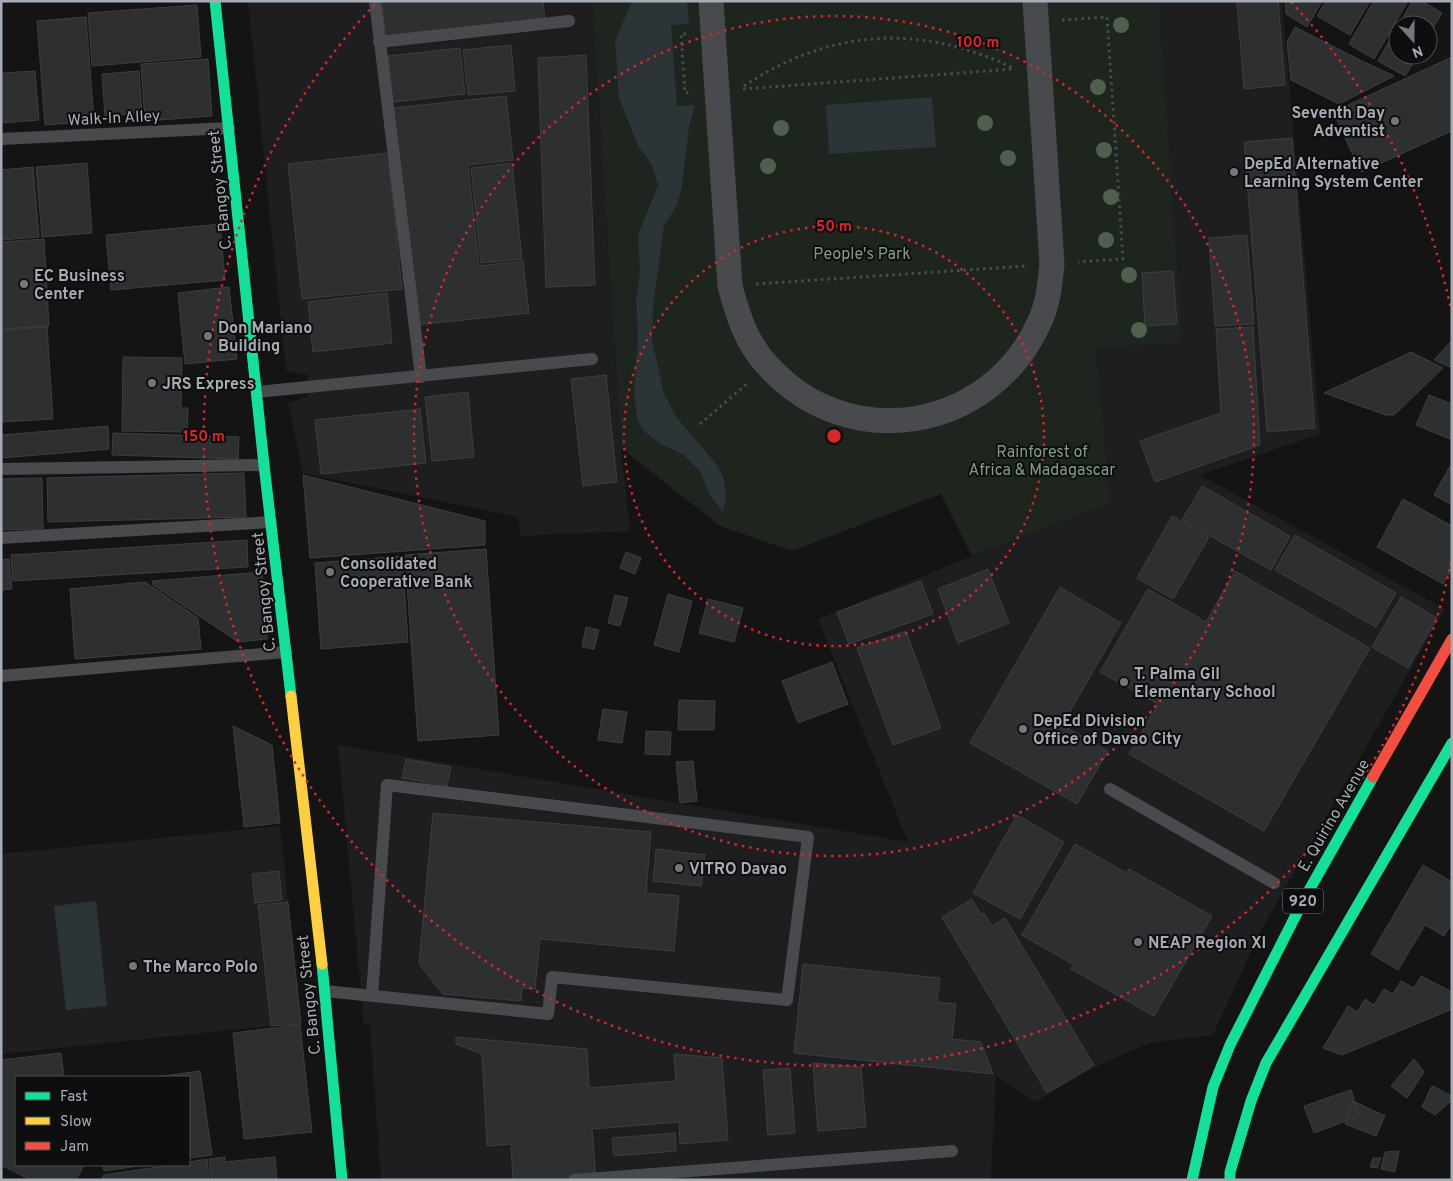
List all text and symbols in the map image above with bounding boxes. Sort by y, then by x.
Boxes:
north arrow [1388,15,1438,65]
text: 100 m [957,34,999,53]
text: N [1409,41,1425,60]
place label: Seventh Day Adventist [1292,104,1385,142]
street label: Walk-In Alley [67,107,161,131]
marker: Seventh Day Adventist [1389,115,1401,127]
street label: C. Bangoy Street [205,129,237,251]
place label: DepEd Alternative Learning System Center [1244,155,1423,193]
marker: DepEd Alternative Learning System Center [1228,166,1240,178]
text: 50 m [816,218,852,237]
park label: People's Park [813,245,911,265]
place label: EC Business Center [34,267,125,305]
marker: EC Business Center [18,278,30,290]
place label: Don Mariano Building [218,319,312,357]
marker: Don Mariano Building [202,330,214,342]
place label: JRS Express [162,375,255,395]
marker: JRS Express [146,377,158,389]
centre of rings [825,427,843,445]
text: 150 m [183,428,225,447]
park label: Rainforest of Africa & Madagascar [968,443,1116,481]
street label: C. Bangoy Street [249,531,281,653]
place label: Consolidated Cooperative Bank [340,555,472,593]
marker: Consolidated Cooperative Bank [324,566,336,578]
place label: T. Palma Gil Elementary School [1134,665,1276,703]
marker: T. Palma Gil Elementary School [1118,676,1130,688]
place label: DepEd Division Office of Davao City [1033,712,1181,750]
marker: DepEd Division Office of Davao City [1017,723,1029,735]
street label: E. Quirino Avenue [1294,756,1375,876]
place label: VITRO Davao [689,860,787,880]
marker: VITRO Davao [673,862,685,874]
road number: 920 [1283,888,1323,914]
street label: C. Bangoy Street [294,934,326,1056]
place label: NEAP Region XI [1148,934,1266,954]
marker: NEAP Region XI [1132,936,1144,948]
place label: The Marco Polo [143,958,258,978]
marker: The Marco Polo [127,960,139,972]
legend [15,1076,190,1166]
text: Fast [60,1088,88,1107]
text: Slow [60,1113,92,1132]
text: Jam [60,1138,89,1157]

